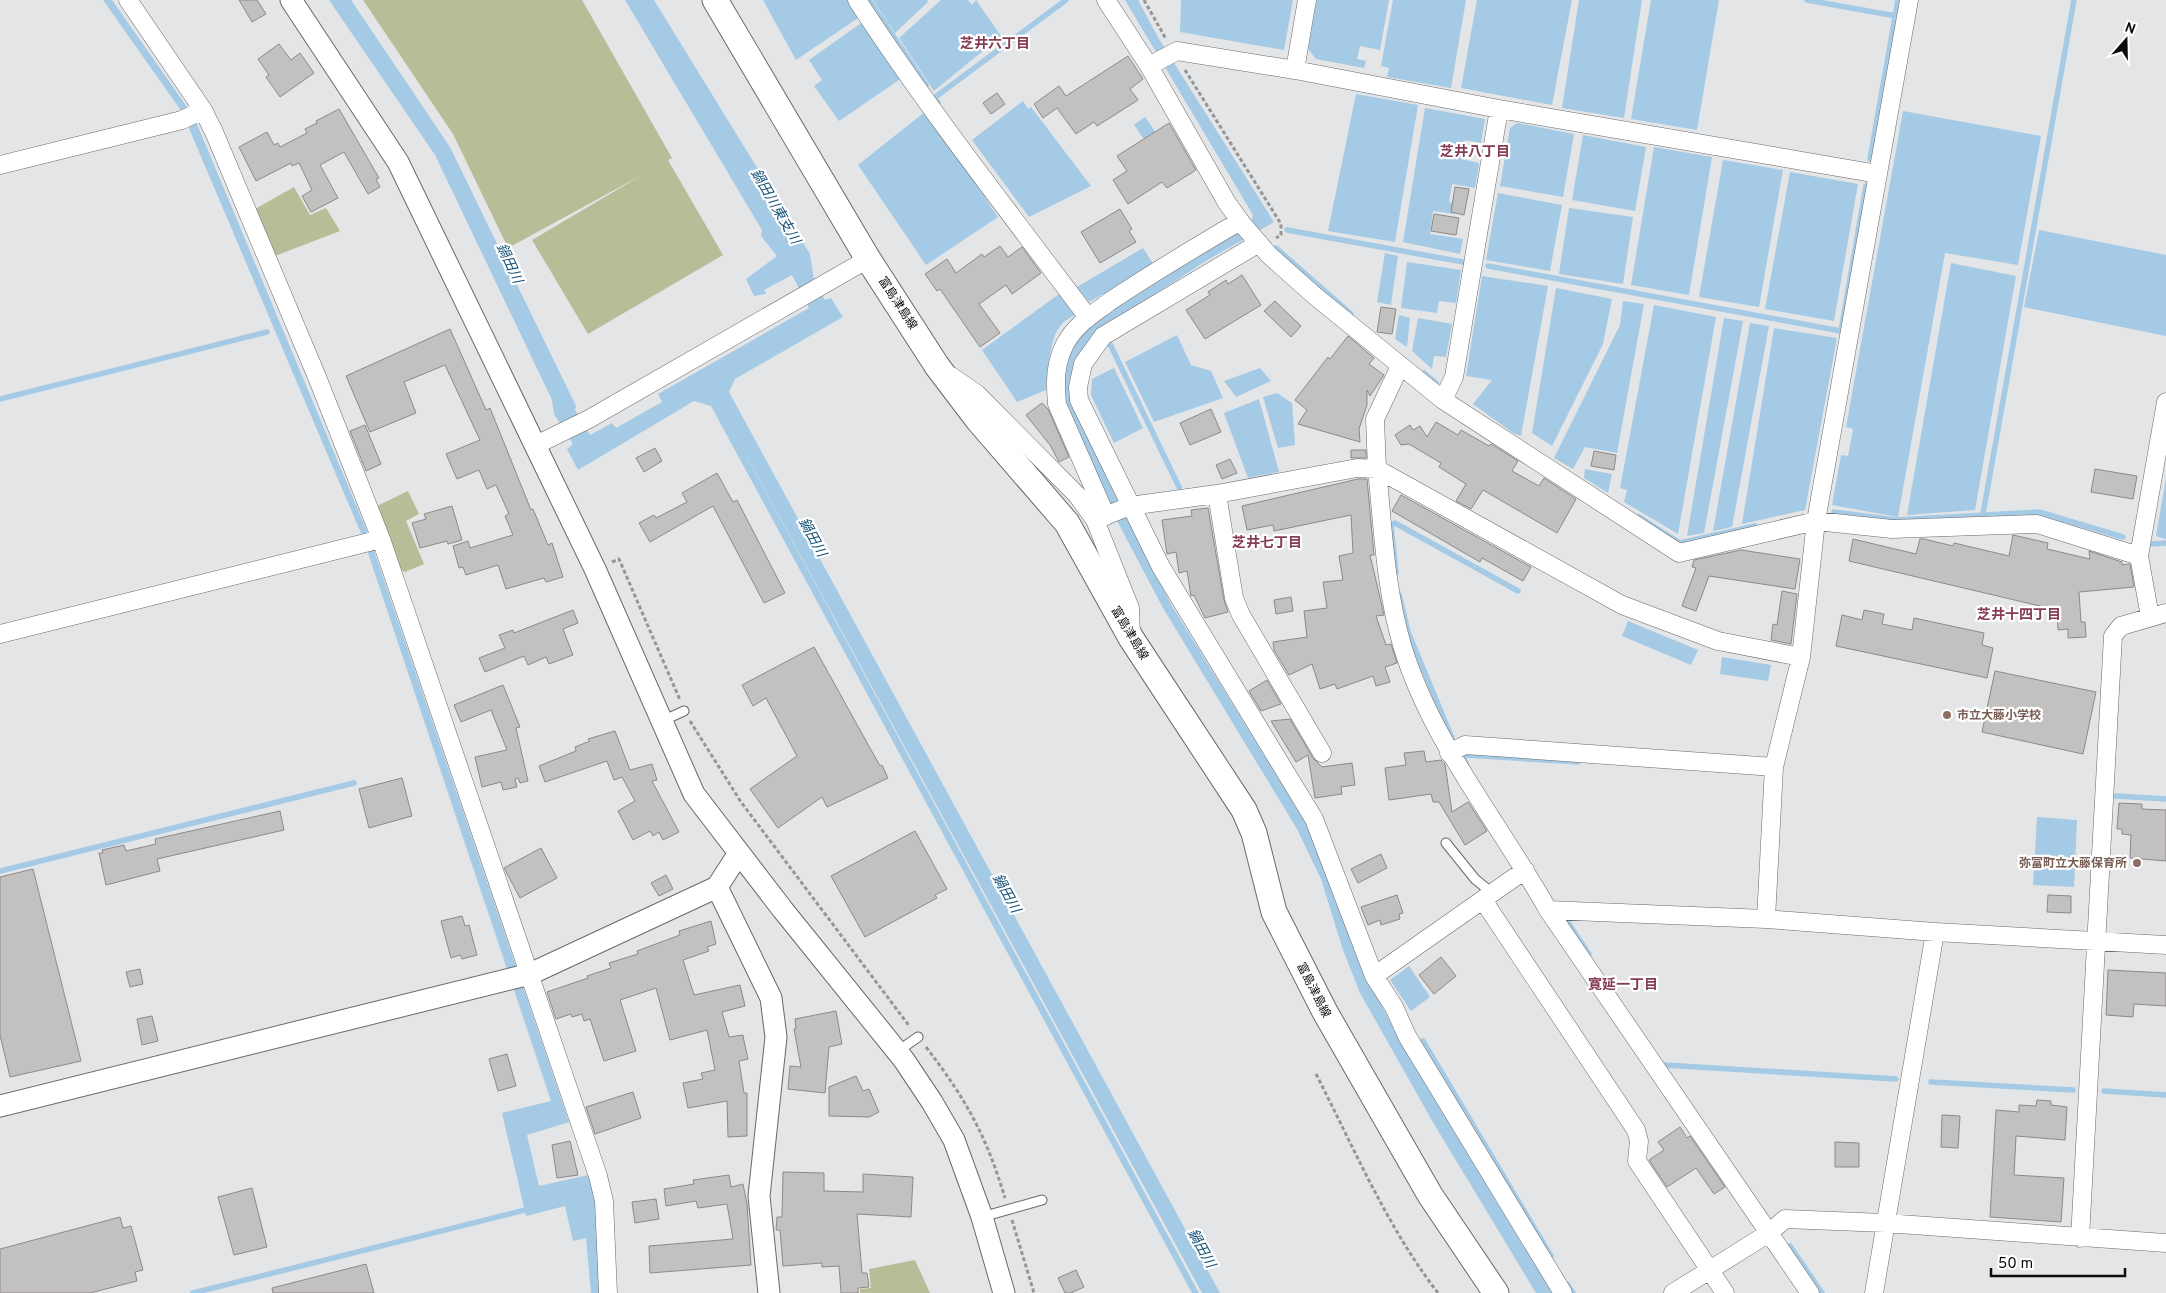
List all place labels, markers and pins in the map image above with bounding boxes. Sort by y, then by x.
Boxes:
place label: 市立大藤小学校 [1957,708,2041,724]
marker: 市立大藤小学校 [1941,709,1953,721]
place label: 弥富町立大藤保育所 [2019,856,2127,872]
marker: 弥富町立大藤保育所 [2131,857,2143,869]

